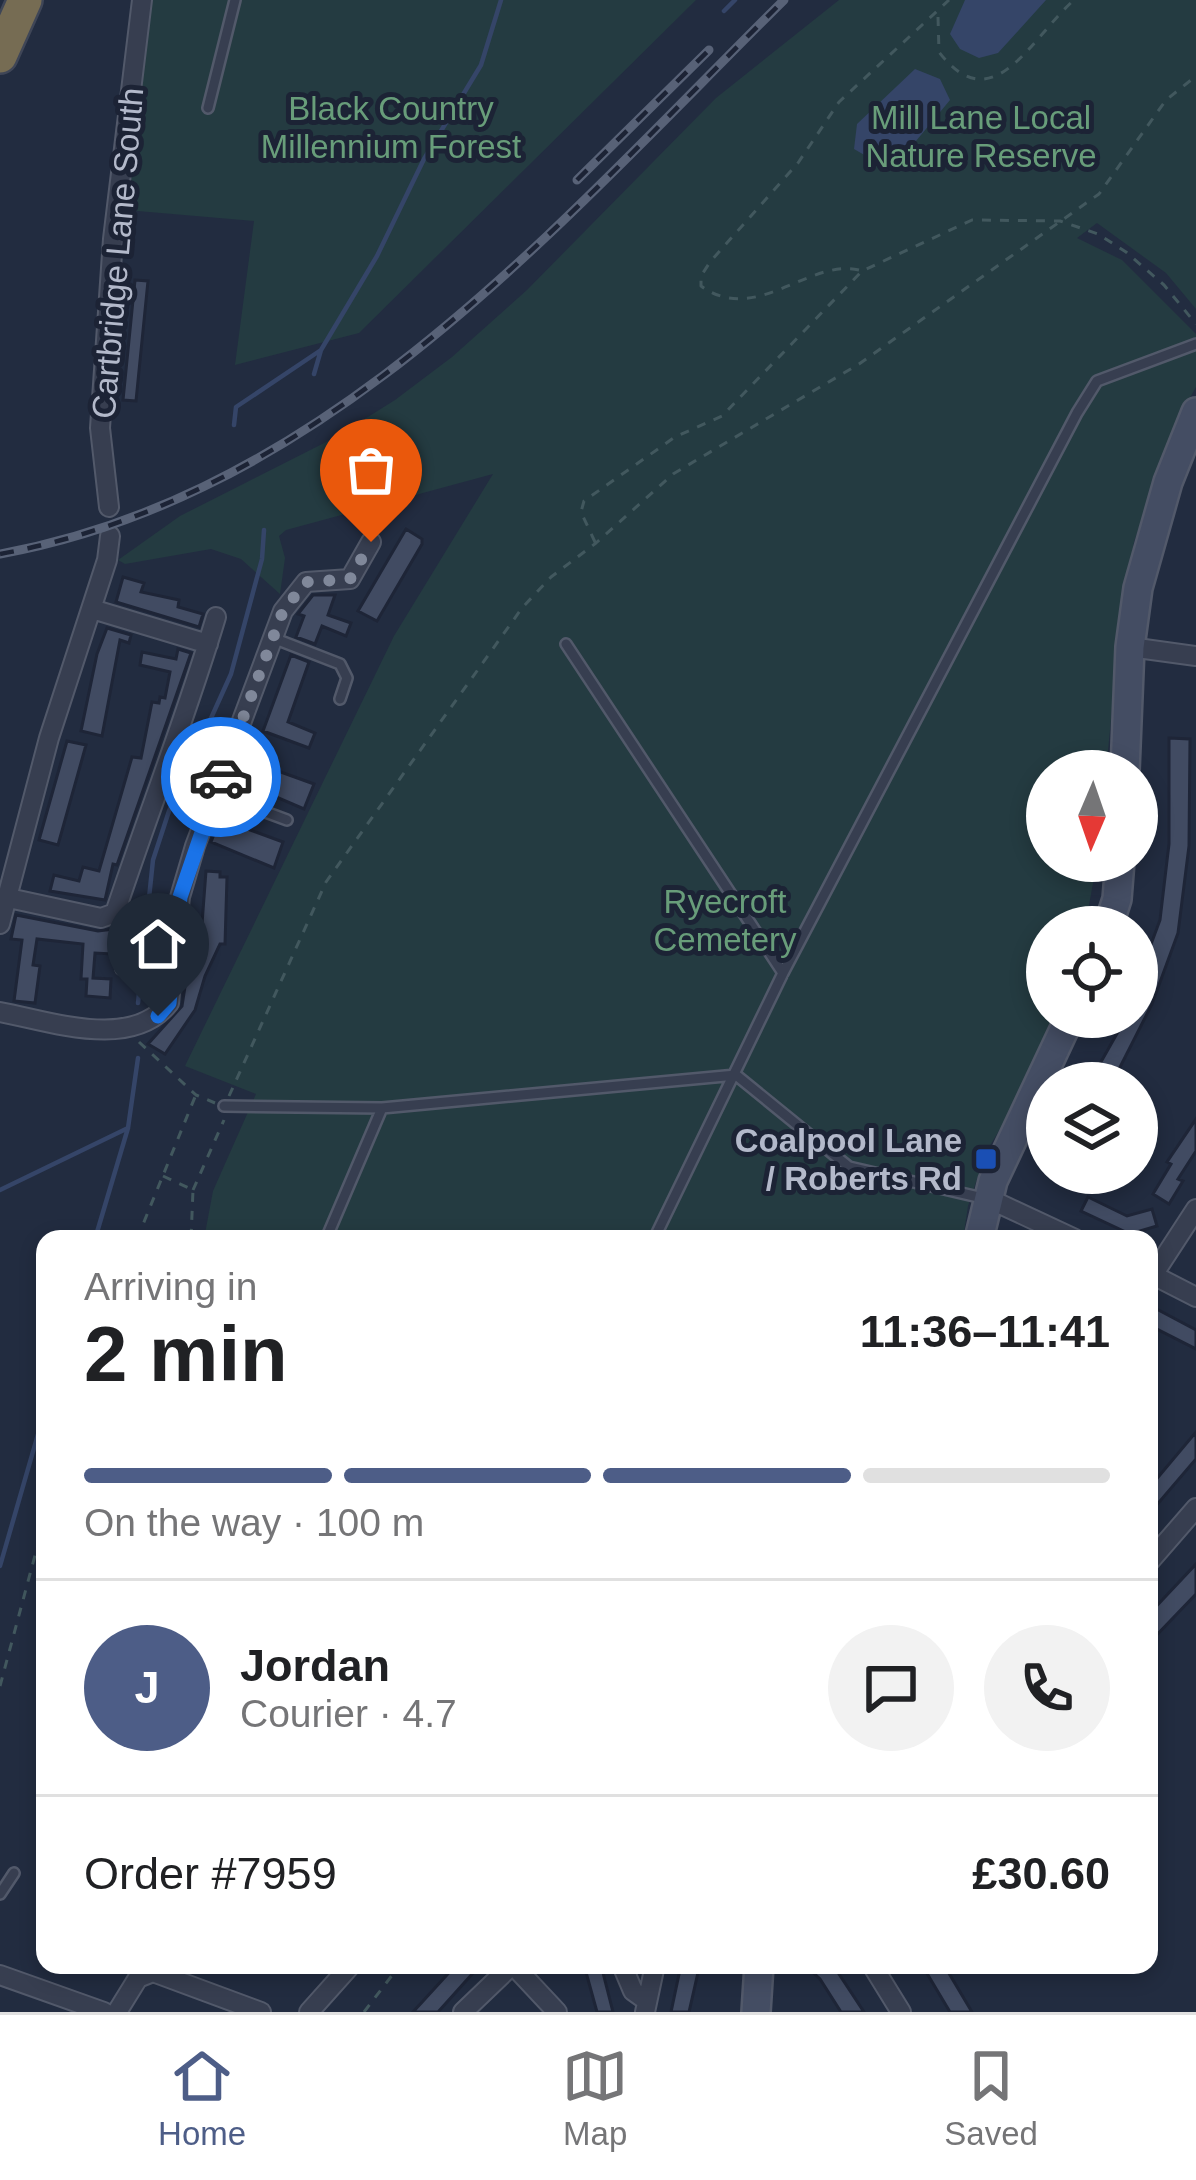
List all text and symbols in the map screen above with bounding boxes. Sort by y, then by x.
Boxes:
street label: Cartbridge Lane South [85,86,150,420]
park label: Black Country Millennium Forest [261,90,521,165]
park label: Mill Lane Local Nature Reserve [865,99,1097,174]
pin [320,419,422,542]
icon: bag [338,437,404,503]
courier [161,717,281,837]
icon: car [188,744,254,810]
north arrow [1026,750,1158,882]
map controls [1026,750,1158,1194]
park label: Ryecroft Cemetery [653,883,797,958]
pin [107,893,209,1016]
button: locate [1026,906,1158,1038]
icon: home [125,911,191,977]
button: layers [1026,1062,1158,1194]
place label: Coalpool Lane / Roberts Rd [735,1122,962,1197]
marker: Coalpool Lane / Roberts Rd [973,1146,999,1172]
text: Arriving in [84,1265,257,1308]
text: 11:36–11:41 [860,1306,1110,1357]
text: 2 min [84,1310,288,1398]
text: On the way · 100 m [84,1501,424,1544]
button: chat [828,1625,954,1751]
button: phone [984,1625,1110,1751]
text: Jordan [240,1640,390,1691]
text: J [134,1662,160,1713]
text: Courier · 4.7 [240,1692,457,1735]
text: Order #7959 [84,1848,337,1899]
text: £30.60 [972,1848,1110,1899]
tab: Home [158,2043,246,2153]
tab: Map [562,2043,628,2153]
tab: Saved [944,2043,1038,2153]

